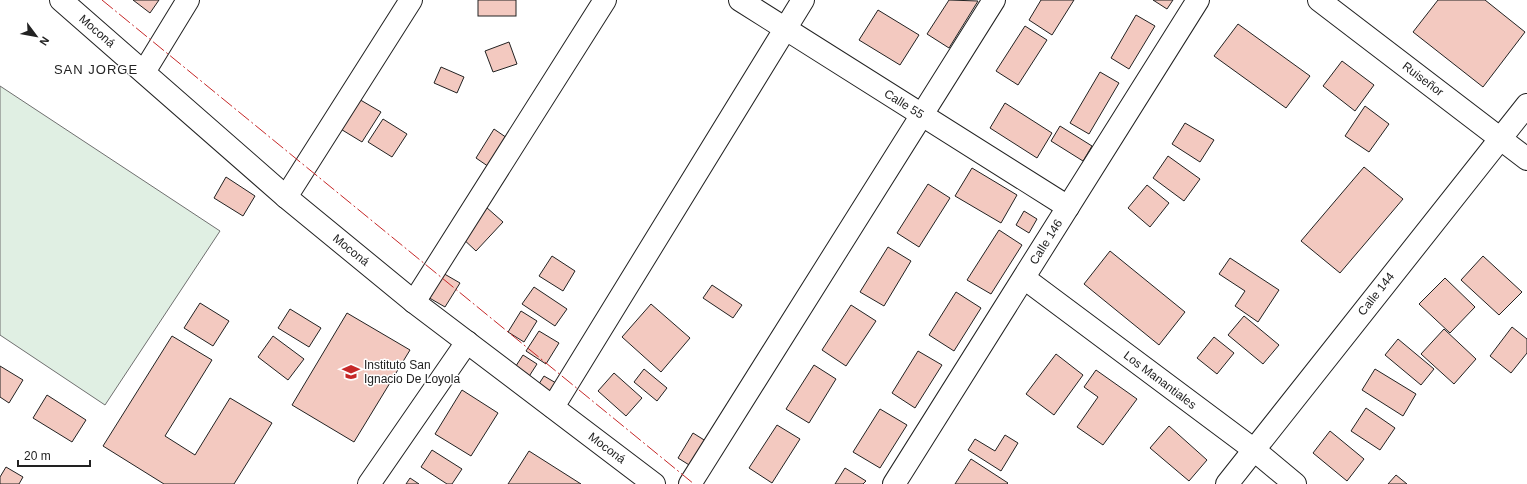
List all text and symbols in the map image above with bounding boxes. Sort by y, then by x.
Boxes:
street label: Moconá [76,12,118,50]
north arrow [16,16,56,56]
text: N [37,35,52,48]
street label: Ruiseñor [1400,59,1446,99]
district label: SAN JORGE [54,62,138,77]
street label: Calle 55 [882,86,927,122]
street label: Calle 146 [1027,217,1066,267]
street label: Moconá [330,231,372,269]
street label: Calle 144 [1355,269,1397,318]
street label: Los Manantiales [1121,348,1199,412]
place label: Instituto San Ignacio De Loyola [364,358,460,386]
school or university icon: Instituto San Ignacio De Loyola [341,362,361,382]
street label: Moconá [586,430,629,467]
scale bar [18,442,90,468]
text: 20 m [24,449,51,463]

